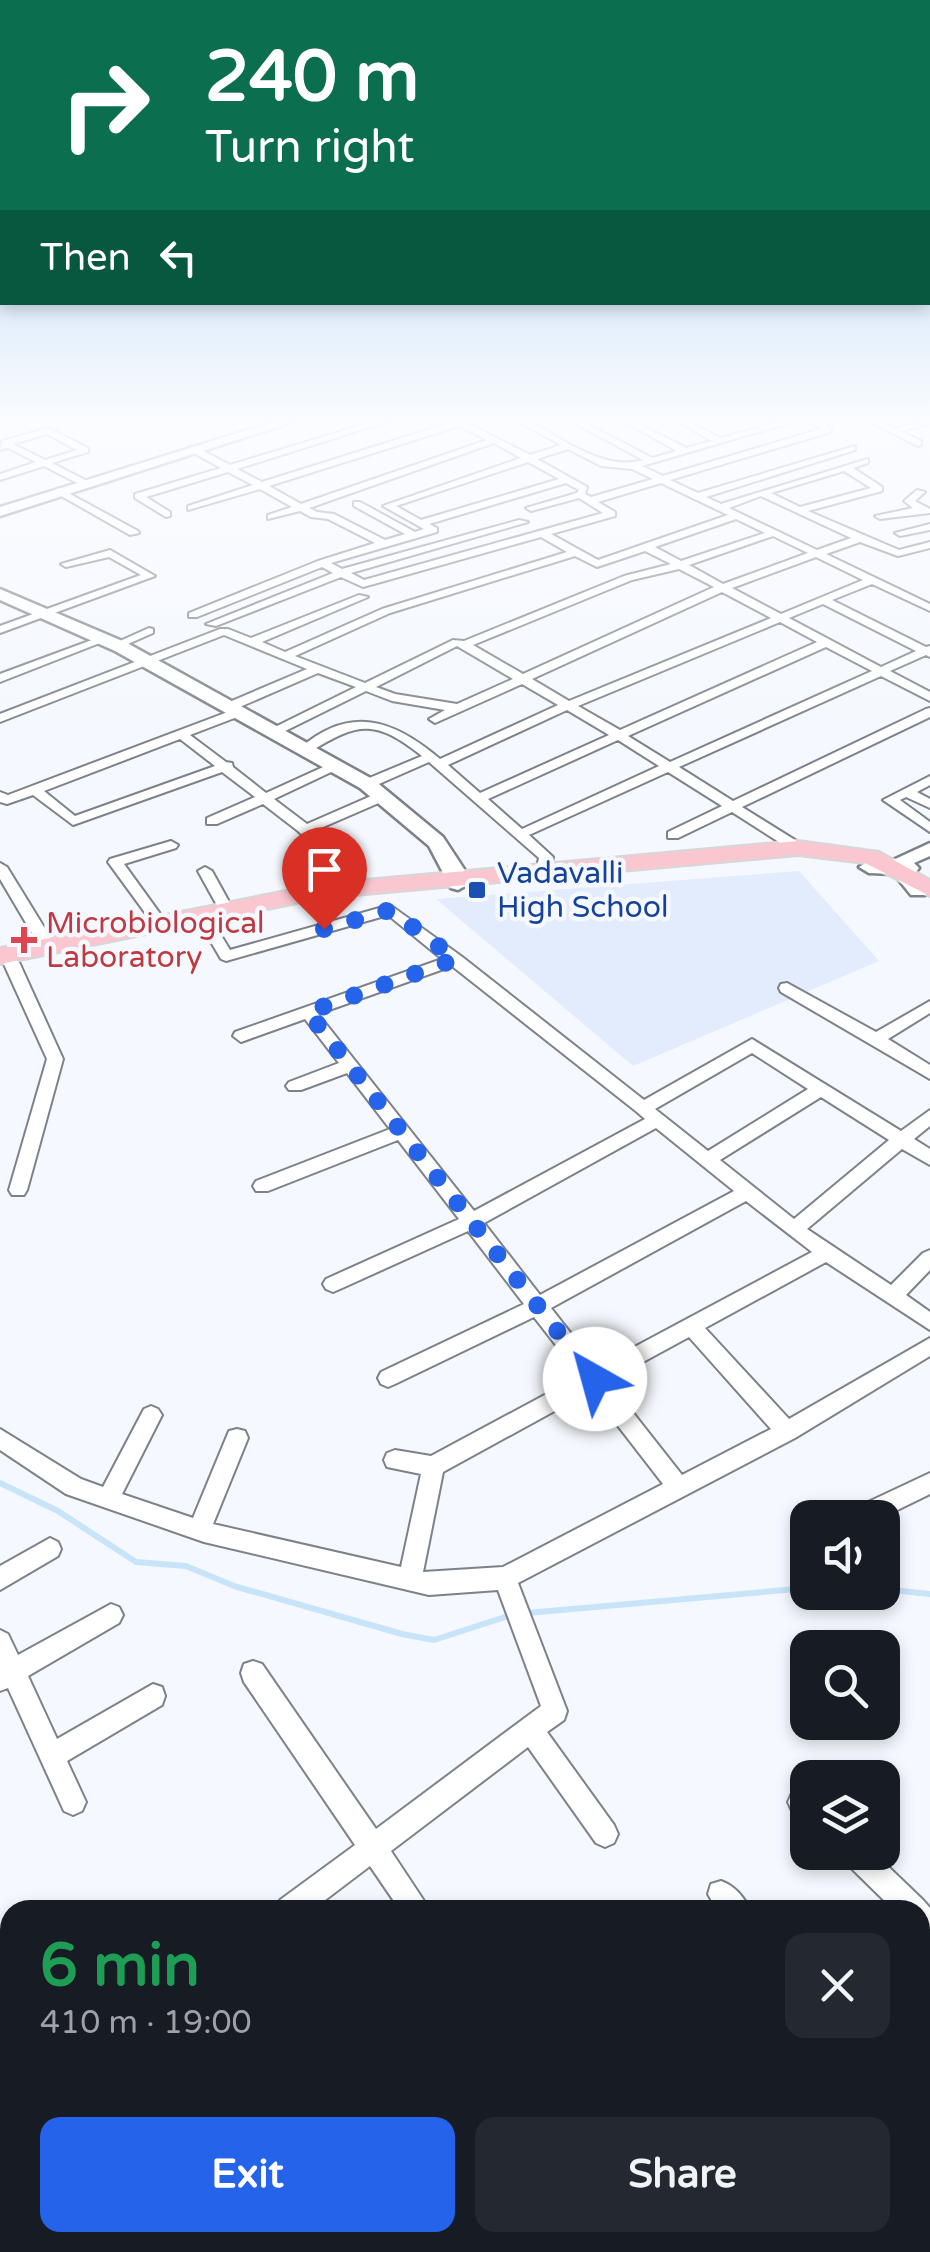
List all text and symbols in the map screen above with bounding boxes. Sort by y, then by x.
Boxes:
text: 240 m [205,36,419,120]
icon: right [40,40,170,170]
text: Turn right [205,121,414,175]
icon: left [151,230,206,285]
text: Then [40,235,131,281]
pin [282,827,367,930]
icon: arrive [297,842,352,897]
place label: Vadavalli High School [497,855,669,926]
marker: Vadavalli High School [466,879,488,901]
place label: Microbiological Laboratory [46,905,265,976]
marker: Microbiological Laboratory [11,927,37,953]
position arrow [543,1327,647,1431]
map controls [790,1500,900,1870]
button: sound [790,1500,900,1610]
button: search [790,1630,900,1740]
button: layers [790,1760,900,1870]
text: 6 min [40,1930,200,2002]
button: close [785,1933,890,2038]
text: 410 m · 19:00 [40,2004,252,2042]
button: Exit [40,2117,455,2232]
button: Share [475,2117,890,2232]

